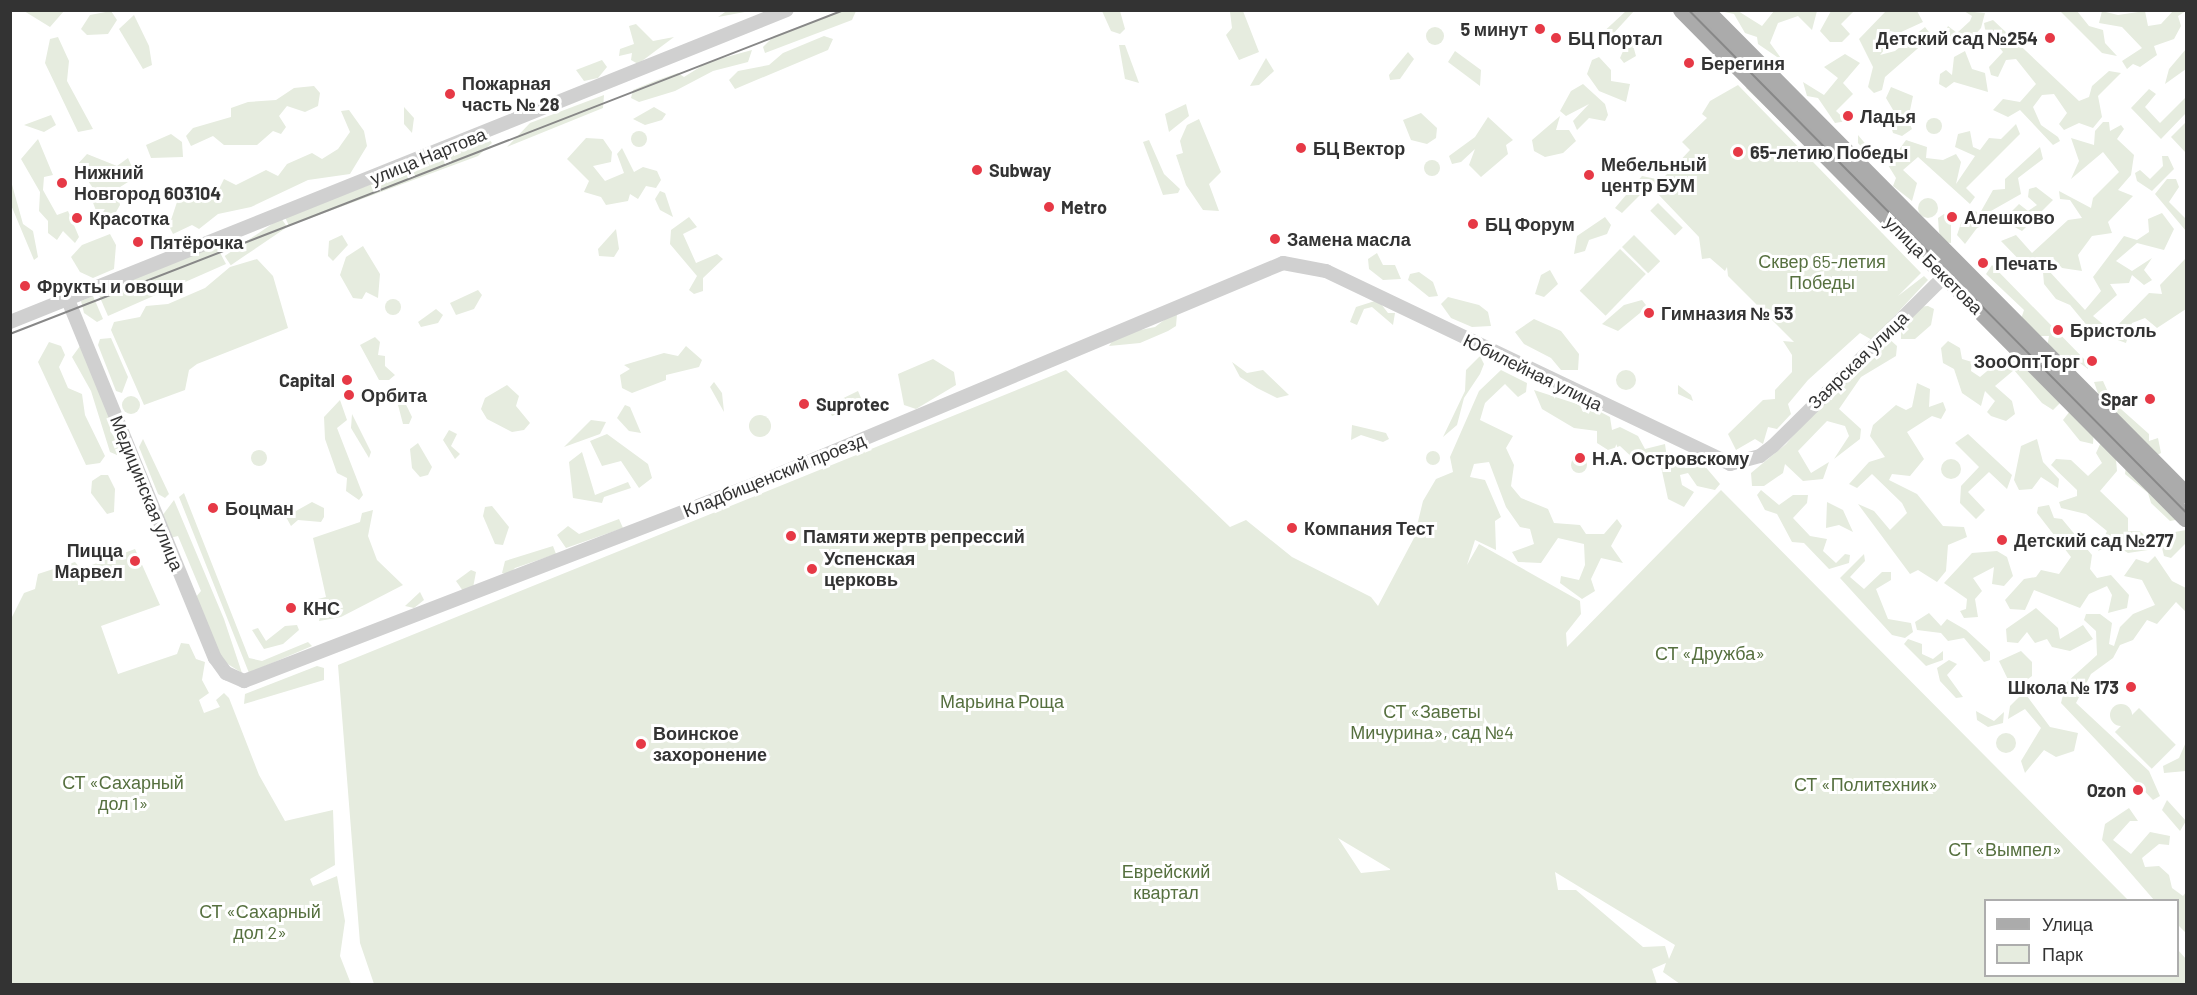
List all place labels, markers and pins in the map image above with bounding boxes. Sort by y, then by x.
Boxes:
place label: 5 минут [1460,18,1528,40]
marker: 5 минут [1533,22,1547,36]
place label: БЦ Портал [1568,27,1663,49]
place label: Детский сад №254 [1876,27,2038,49]
marker: БЦ Портал [1549,31,1563,45]
marker: Детский сад №254 [2043,31,2057,45]
place label: Берегиня [1701,52,1785,74]
marker: Берегиня [1682,56,1696,70]
place label: Пожарная часть № 28 [462,73,559,116]
marker: Пожарная часть № 28 [443,87,457,101]
place label: Ладья [1860,105,1916,127]
marker: Ладья [1841,109,1855,123]
place label: БЦ Вектор [1313,137,1405,159]
marker: БЦ Вектор [1294,141,1308,155]
place label: 65-летию Победы [1750,141,1908,163]
marker: 65-летию Победы [1731,145,1745,159]
place label: Мебельный центр БУМ [1601,154,1707,196]
place label: Subway [989,159,1051,181]
place label: Нижний Новгород 603104 [74,162,221,204]
marker: Subway [970,163,984,177]
marker: Мебельный центр БУМ [1582,168,1596,182]
marker: Нижний Новгород 603104 [55,176,69,190]
place label: Metro [1061,196,1107,218]
marker: Metro [1042,200,1056,214]
place label: Алешково [1964,206,2055,228]
place label: Красотка [89,207,169,229]
marker: Алешково [1945,210,1959,224]
marker: Красотка [70,211,84,225]
place label: БЦ Форум [1485,213,1575,235]
marker: БЦ Форум [1466,217,1480,231]
place label: Замена масла [1287,228,1411,250]
place label: Пятёрочка [150,231,243,253]
marker: Замена масла [1268,232,1282,246]
marker: Пятёрочка [131,235,145,249]
place label: Печать [1995,252,2058,274]
marker: Печать [1976,256,1990,270]
place label: Фрукты и овощи [37,275,184,297]
marker: Фрукты и овощи [18,279,32,293]
place label: Гимназия № 53 [1661,302,1793,324]
marker: Гимназия № 53 [1642,306,1656,320]
place label: Бристоль [2070,319,2157,341]
marker: Бристоль [2051,323,2065,337]
place label: ЗооОптТорг [1974,350,2080,372]
marker: ЗооОптТорг [2085,354,2099,368]
place label: Capital [279,369,335,391]
marker: Capital [340,373,354,387]
place label: Орбита [361,384,427,406]
marker: Орбита [342,388,356,402]
place label: Spar [2101,388,2138,410]
marker: Spar [2143,392,2157,406]
place label: Suprotec [816,393,889,415]
marker: Suprotec [797,397,811,411]
place label: Н.А. Островскому [1592,447,1749,469]
marker: Н.А. Островскому [1573,451,1587,465]
place label: Боцман [225,497,294,519]
marker: Боцман [206,501,220,515]
place label: Компания Тест [1304,517,1435,539]
marker: Компания Тест [1285,521,1299,535]
place label: Памяти жертв репрессий [803,525,1025,547]
marker: Памяти жертв репрессий [784,529,798,543]
place label: Детский сад №277 [2014,529,2173,551]
marker: Детский сад №277 [1995,533,2009,547]
place label: Пицца Марвел [55,540,123,582]
place label: Успенская церковь [824,548,915,590]
marker: Пицца Марвел [128,554,142,568]
marker: Успенская церковь [805,562,819,576]
place label: КНС [303,597,340,619]
marker: КНС [284,601,298,615]
place label: Школа № 173 [2008,676,2119,698]
marker: Школа № 173 [2124,680,2138,694]
place label: Воинское захоронение [653,723,767,766]
marker: Воинское захоронение [634,737,648,751]
place label: Ozon [2087,779,2126,801]
marker: Ozon [2131,783,2145,797]

